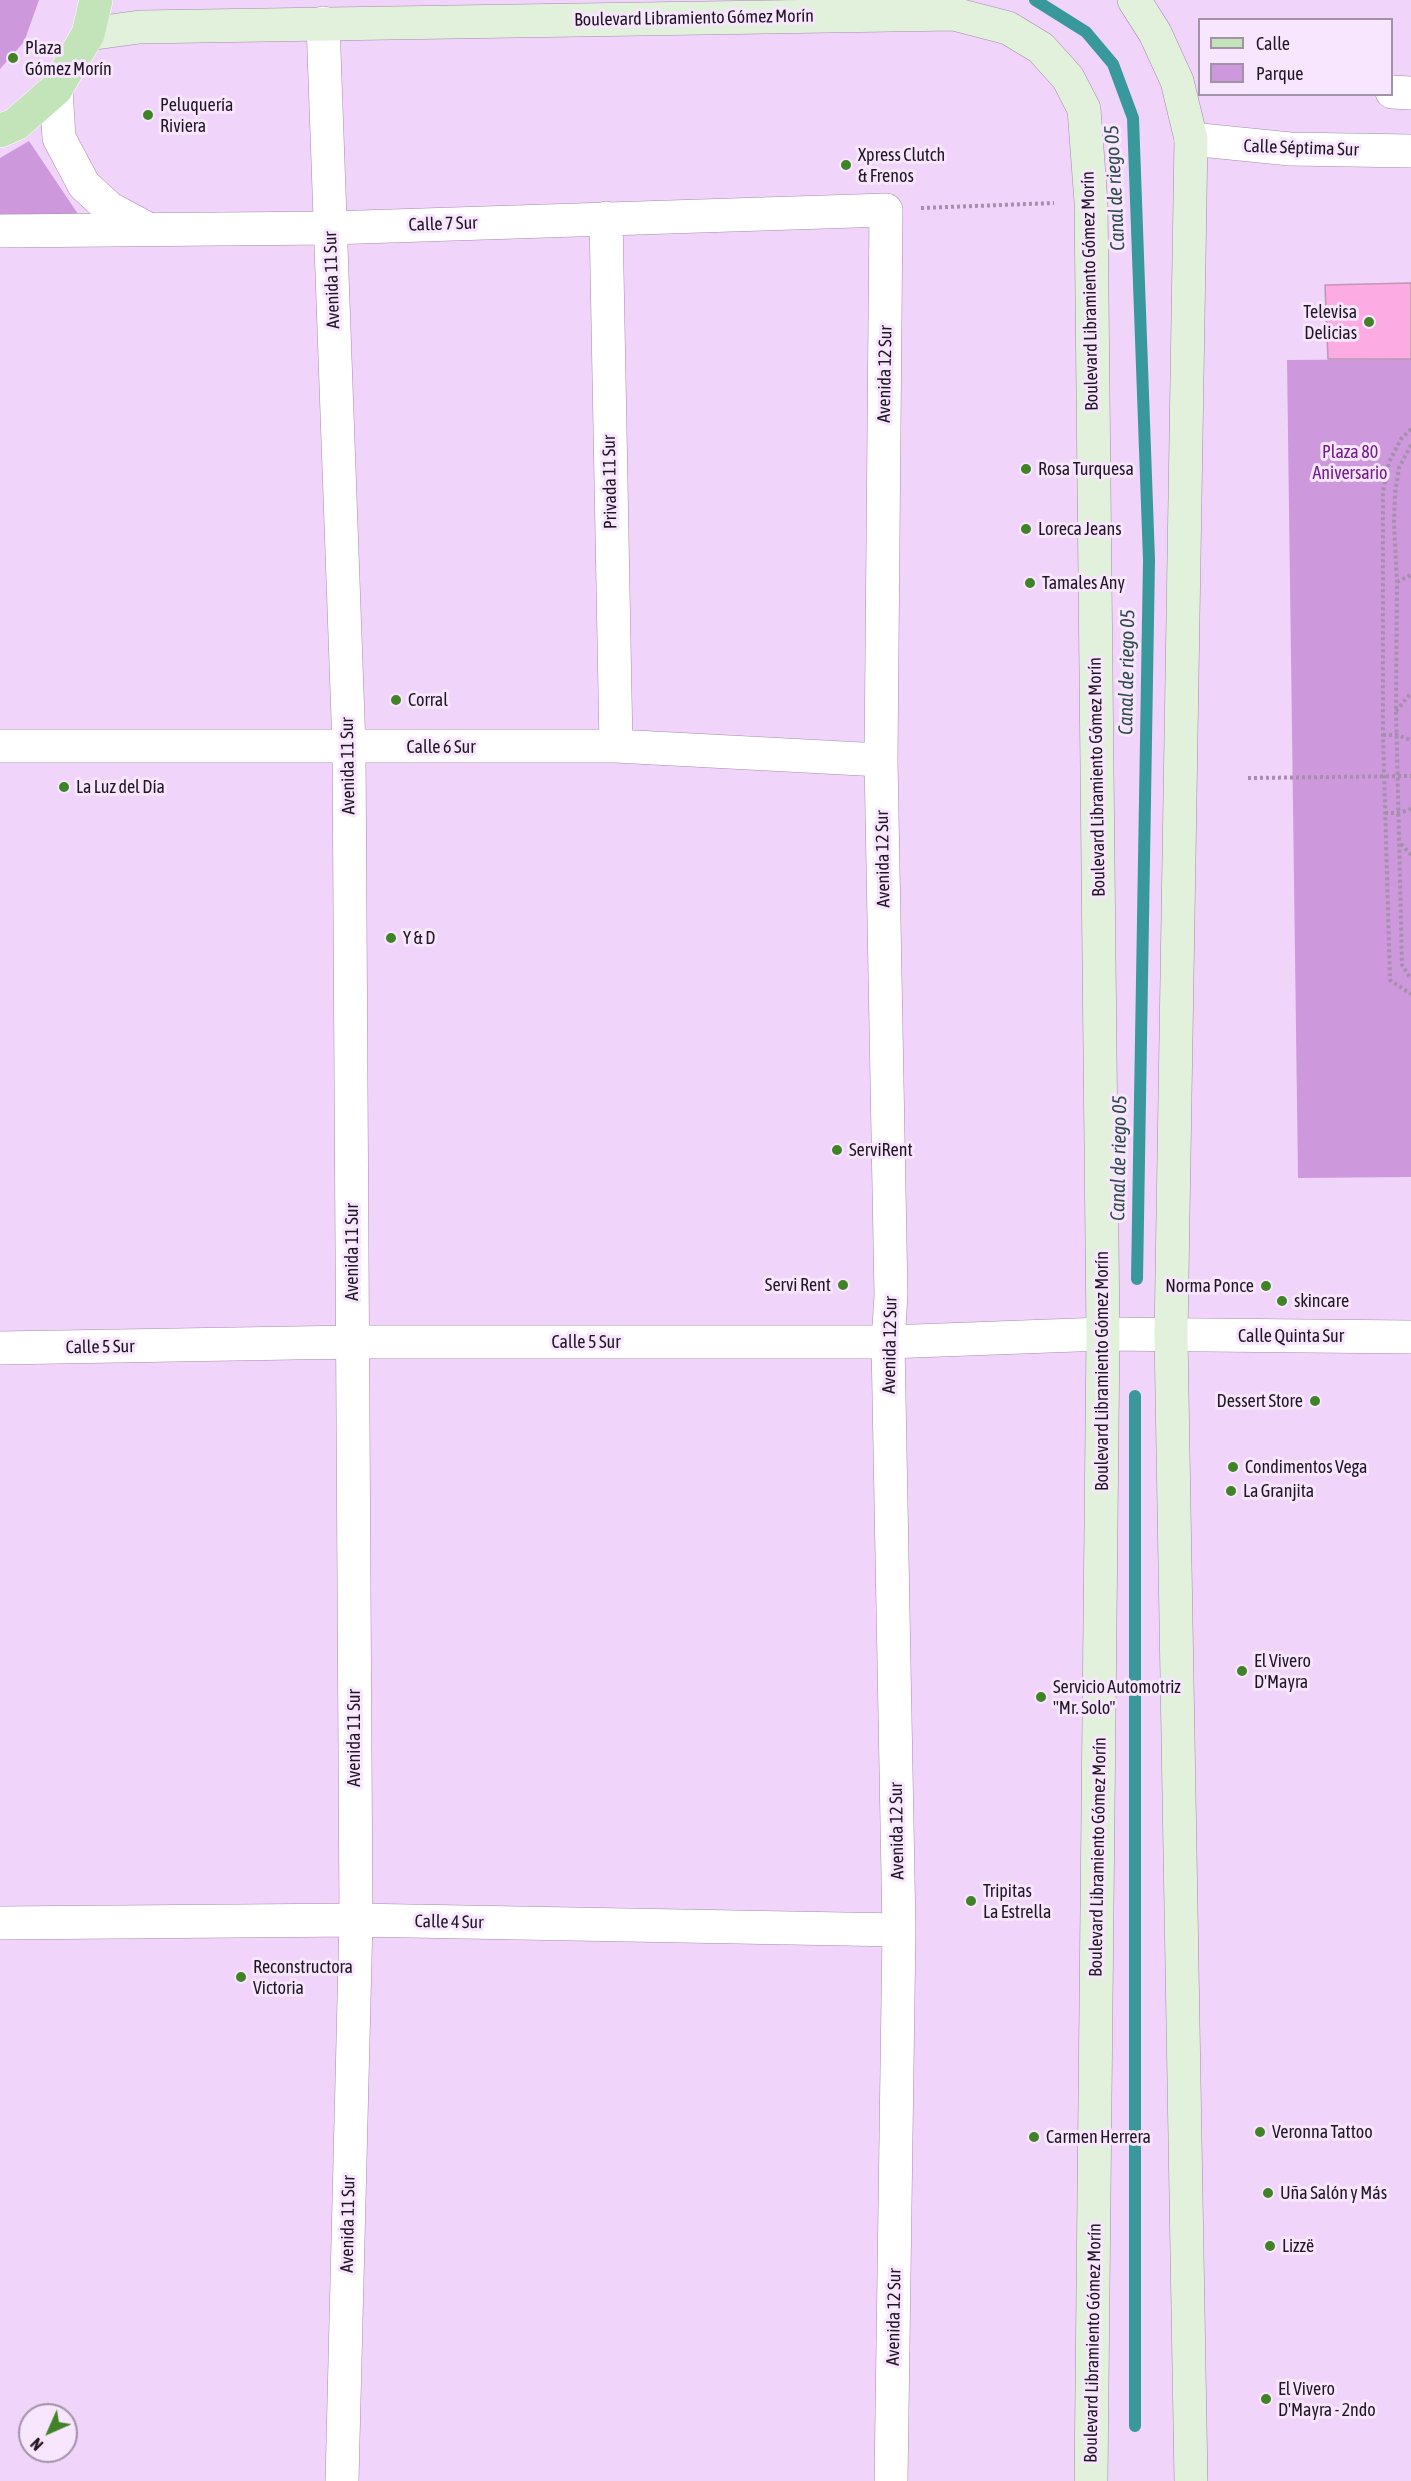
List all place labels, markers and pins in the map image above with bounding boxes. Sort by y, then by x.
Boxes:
place label: Plaza Gómez Morín [25,37,112,80]
marker: Plaza Gómez Morín [6,51,20,65]
place label: Peluquería Riviera [160,94,233,136]
marker: Peluquería Riviera [141,108,155,122]
place label: Xpress Clutch & Frenos [858,144,945,186]
marker: Xpress Clutch & Frenos [839,158,853,172]
place label: Televisa Delicias [1303,301,1357,344]
marker: Televisa Delicias [1362,315,1376,329]
place label: Rosa Turquesa [1038,458,1134,480]
marker: Rosa Turquesa [1019,462,1033,476]
place label: Loreca Jeans [1038,518,1122,540]
marker: Loreca Jeans [1019,522,1033,536]
place label: Tamales Any [1042,572,1125,594]
marker: Tamales Any [1023,576,1037,590]
place label: Corral [408,689,448,711]
marker: Corral [389,693,403,707]
place label: La Luz del Día [76,776,165,798]
marker: La Luz del Día [57,780,71,794]
place label: Y & D [403,927,435,949]
marker: Y & D [384,931,398,945]
place label: ServiRent [849,1139,913,1161]
marker: ServiRent [830,1143,844,1157]
place label: Servi Rent [765,1274,831,1296]
place label: Norma Ponce [1165,1275,1254,1297]
marker: Servi Rent [836,1278,850,1292]
marker: Norma Ponce [1259,1279,1273,1293]
place label: skincare [1294,1290,1349,1312]
marker: skincare [1275,1294,1289,1308]
place label: Dessert Store [1217,1390,1303,1412]
marker: Dessert Store [1308,1394,1322,1408]
place label: Condimentos Vega [1245,1456,1367,1478]
marker: Condimentos Vega [1226,1460,1240,1474]
place label: La Granjita [1243,1480,1314,1502]
marker: La Granjita [1224,1484,1238,1498]
place label: El Vivero D'Mayra [1254,1650,1311,1692]
marker: El Vivero D'Mayra [1235,1664,1249,1678]
place label: Servicio Automotriz "Mr. Solo" [1053,1676,1181,1718]
marker: Servicio Automotriz "Mr. Solo" [1034,1690,1048,1704]
place label: Tripitas La Estrella [983,1880,1051,1922]
marker: Tripitas La Estrella [964,1894,978,1908]
place label: Reconstructora Victoria [253,1956,353,1998]
marker: Reconstructora Victoria [234,1970,248,1984]
place label: Veronna Tattoo [1272,2121,1373,2143]
marker: Veronna Tattoo [1253,2125,1267,2139]
place label: Carmen Herrera [1046,2126,1151,2148]
marker: Carmen Herrera [1027,2130,1041,2144]
place label: Uña Salón y Más [1280,2182,1387,2204]
marker: Uña Salón y Más [1261,2186,1275,2200]
place label: Lizzë [1282,2235,1314,2257]
marker: Lizzë [1263,2239,1277,2253]
place label: El Vivero D'Mayra - 2ndo [1278,2378,1376,2420]
marker: El Vivero D'Mayra - 2ndo [1259,2392,1273,2406]

